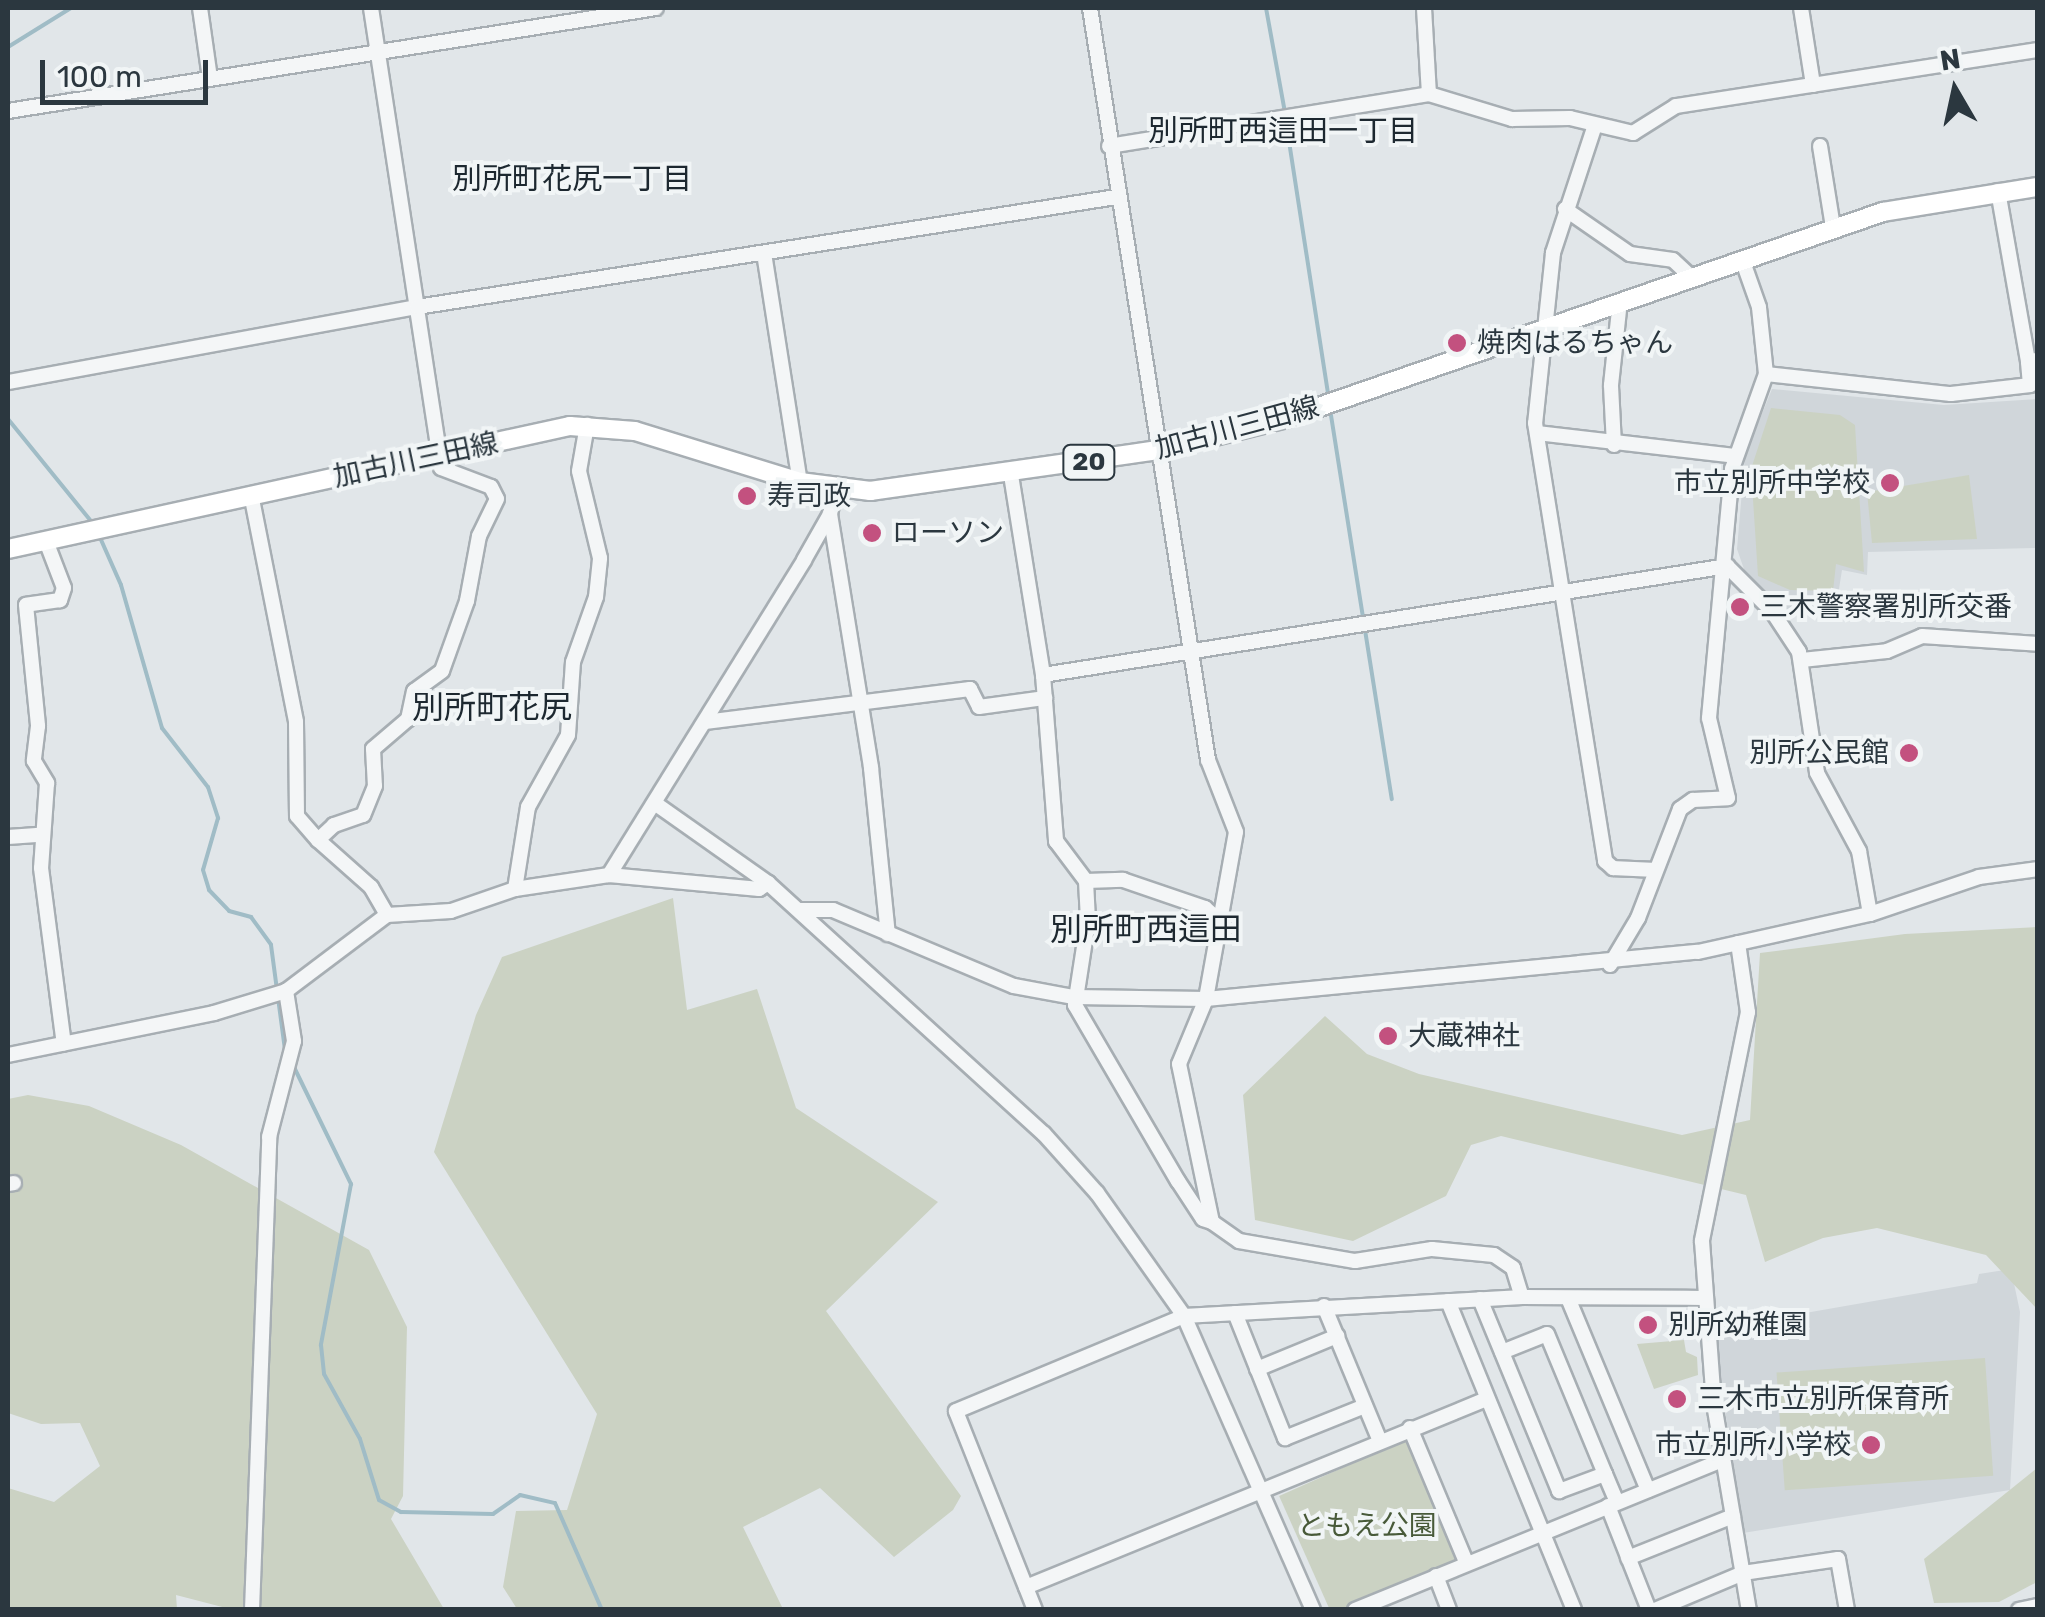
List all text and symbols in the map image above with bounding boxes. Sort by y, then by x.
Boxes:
scale bar [45,40,212,102]
north arrow [1905,40,2005,140]
text: N [1938,42,1963,78]
text: 100 m [57,59,142,95]
district label: 別所町西這田一丁目 [1148,113,1418,149]
district label: 別所町花尻一丁目 [452,161,692,197]
place label: 焼肉はるちゃん [1477,326,1673,360]
marker: 焼肉はるちゃん [1446,332,1468,354]
street label: 加古川三田線 [1152,390,1322,466]
street label: 加古川三田線 [330,426,502,494]
road number: 20 [1062,442,1116,482]
place label: 市立別所中学校 [1674,466,1870,500]
marker: 市立別所中学校 [1879,472,1901,494]
place label: 寿司政 [767,479,851,513]
marker: 寿司政 [736,485,758,507]
place label: ローソン [892,516,1004,550]
marker: ローソン [861,522,883,544]
place label: 三木警察署別所交番 [1760,590,2012,624]
marker: 三木警察署別所交番 [1729,596,1751,618]
district label: 別所町花尻 [412,688,572,726]
place label: 別所公民館 [1749,736,1889,770]
marker: 別所公民館 [1898,742,1920,764]
district label: 別所町西這田 [1050,910,1242,948]
place label: 大蔵神社 [1408,1019,1520,1053]
marker: 大蔵神社 [1377,1025,1399,1047]
place label: 別所幼稚園 [1668,1308,1808,1342]
marker: 別所幼稚園 [1637,1314,1659,1336]
place label: 三木市立別所保育所 [1697,1382,1949,1416]
marker: 三木市立別所保育所 [1666,1388,1688,1410]
place label: 市立別所小学校 [1655,1428,1851,1462]
marker: 市立別所小学校 [1860,1434,1882,1456]
park label: ともえ公園 [1297,1509,1437,1543]

